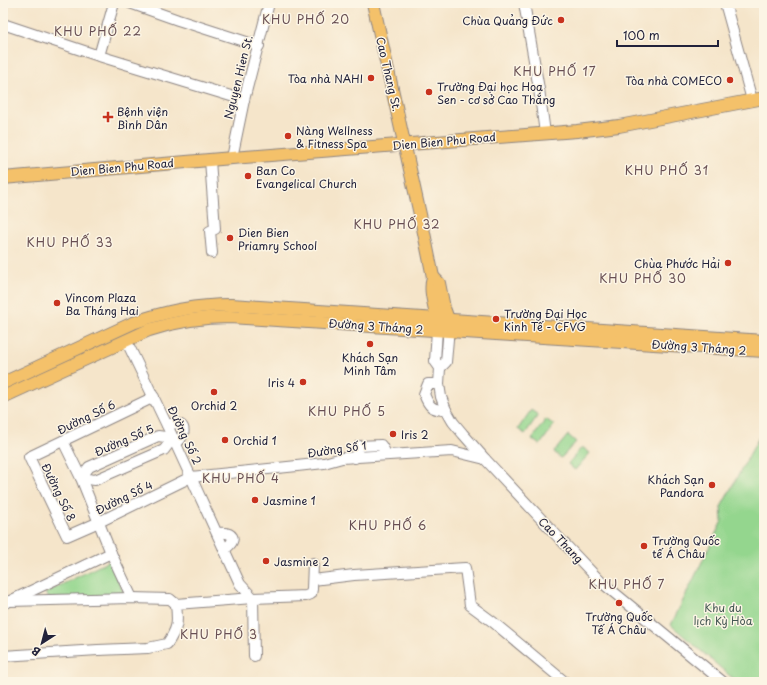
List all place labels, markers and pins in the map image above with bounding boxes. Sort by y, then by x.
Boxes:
place label: Chùa Quảng Đức [462,12,553,29]
marker: Chùa Quảng Đức [556,15,566,25]
place label: Tòa nhà NAHI [288,70,363,87]
place label: Tòa nhà COMECO [625,72,722,89]
marker: Tòa nhà NAHI [366,73,376,83]
marker: Tòa nhà COMECO [725,75,735,85]
place label: Trường Đại học Hoa Sen - cơ sở Cao Thắng [437,78,555,108]
marker: Trường Đại học Hoa Sen - cơ sở Cao Thắng [424,87,434,97]
place label: Bệnh viện Bình Dân [117,103,168,133]
marker: Bệnh viện Bình Dân [102,111,114,123]
place label: Nàng Wellness & Fitness Spa [296,122,373,152]
marker: Nàng Wellness & Fitness Spa [283,131,293,141]
place label: Ban Co Evangelical Church [256,162,357,192]
marker: Ban Co Evangelical Church [243,171,253,181]
place label: Dien Bien Priamry School [238,224,317,254]
marker: Dien Bien Priamry School [225,233,235,243]
place label: Chùa Phước Hải [634,255,720,272]
marker: Chùa Phước Hải [723,258,733,268]
place label: Vincom Plaza Ba Tháng Hai [65,289,139,319]
marker: Vincom Plaza Ba Tháng Hai [52,298,62,308]
place label: Trường Đại Học Kinh Tế - CFVG [504,305,587,335]
marker: Trường Đại Học Kinh Tế - CFVG [491,314,501,324]
marker: Khách Sạn Minh Tâm [365,339,375,349]
place label: Khách Sạn Minh Tâm [342,349,398,379]
place label: Iris 4 [268,374,295,391]
marker: Iris 4 [298,377,308,387]
marker: Orchid 2 [209,387,219,397]
place label: Orchid 2 [191,397,237,414]
place label: Iris 2 [401,426,429,443]
marker: Iris 2 [388,429,398,439]
place label: Orchid 1 [233,432,277,449]
marker: Orchid 1 [220,435,230,445]
place label: Khách Sạn Pandora [648,471,704,501]
marker: Khách Sạn Pandora [707,480,717,490]
place label: Jasmine 1 [263,492,316,509]
marker: Jasmine 1 [250,495,260,505]
place label: Trường Quốc tế Á Châu [652,532,720,562]
marker: Trường Quốc tế Á Châu [639,541,649,551]
place label: Jasmine 2 [274,553,330,570]
marker: Jasmine 2 [261,556,271,566]
marker: Trường Quốc Tế Á Châu [614,598,624,608]
place label: Trường Quốc Tế Á Châu [585,608,653,638]

